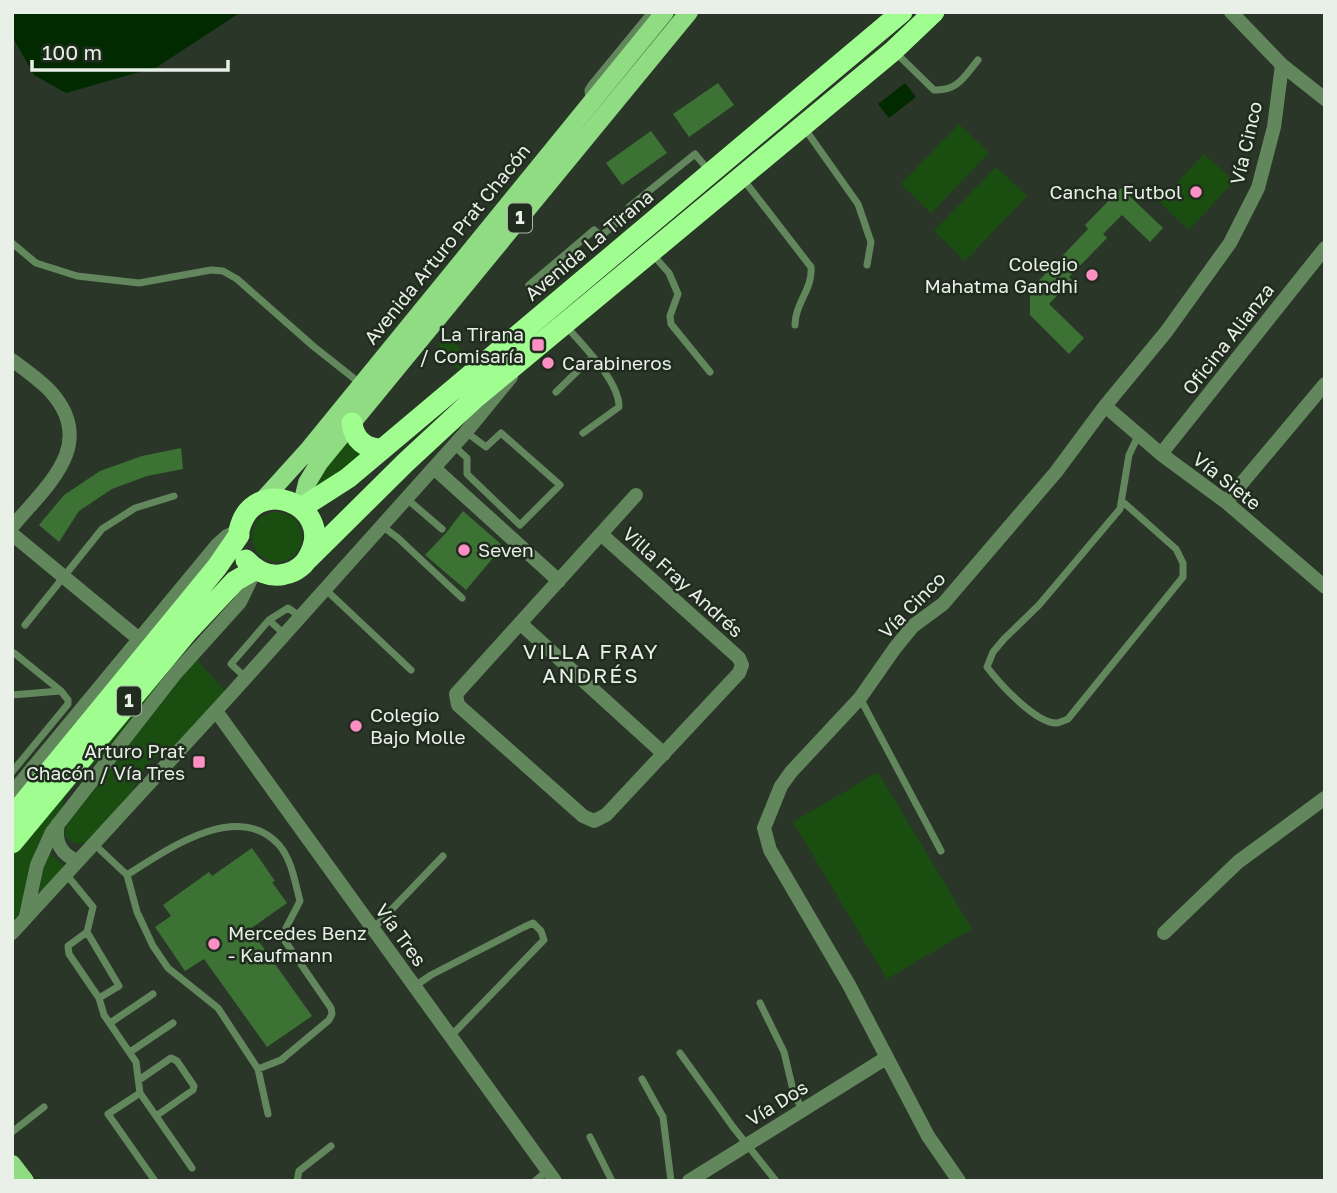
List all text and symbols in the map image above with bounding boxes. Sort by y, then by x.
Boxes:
scale bar [32,28,228,72]
text: 100 m [42,39,102,65]
street label: Vía Cinco [1225,99,1266,187]
street label: Avenida Arturo Prat Chacón [359,139,535,349]
place label: Cancha Futbol [1050,180,1182,203]
street label: Avenida La Tirana [520,184,658,305]
marker: Cancha Futbol [1188,184,1204,200]
road number: 1 [508,204,532,232]
place label: Colegio Mahatma Gandhi [925,252,1078,297]
marker: Colegio Mahatma Gandhi [1084,267,1100,283]
street label: Oficina Alianza [1177,278,1278,399]
place label: La Tirana / Comisaría [420,322,524,367]
marker: La Tirana / Comisaría [530,337,546,353]
place label: Carabineros [562,351,672,374]
marker: Carabineros [540,355,556,371]
street label: Vía Siete [1189,447,1266,514]
street label: Villa Fray Andrés [618,522,748,642]
place label: Seven [478,538,534,561]
marker: Seven [456,542,472,558]
street label: Vía Cinco [874,567,950,643]
district label: VILLA FRAY ANDRÉS [523,638,659,688]
road number: 1 [117,686,141,716]
place label: Colegio Bajo Molle [370,703,465,748]
marker: Colegio Bajo Molle [348,718,364,734]
place label: Arturo Prat Chacón / Vía Tres [26,739,185,784]
marker: Arturo Prat Chacón / Vía Tres [191,754,207,770]
street label: Vía Tres [371,899,432,970]
place label: Mercedes Benz - Kaufmann [228,921,367,966]
marker: Mercedes Benz - Kaufmann [206,936,222,952]
street label: Vía Dos [742,1075,812,1130]

